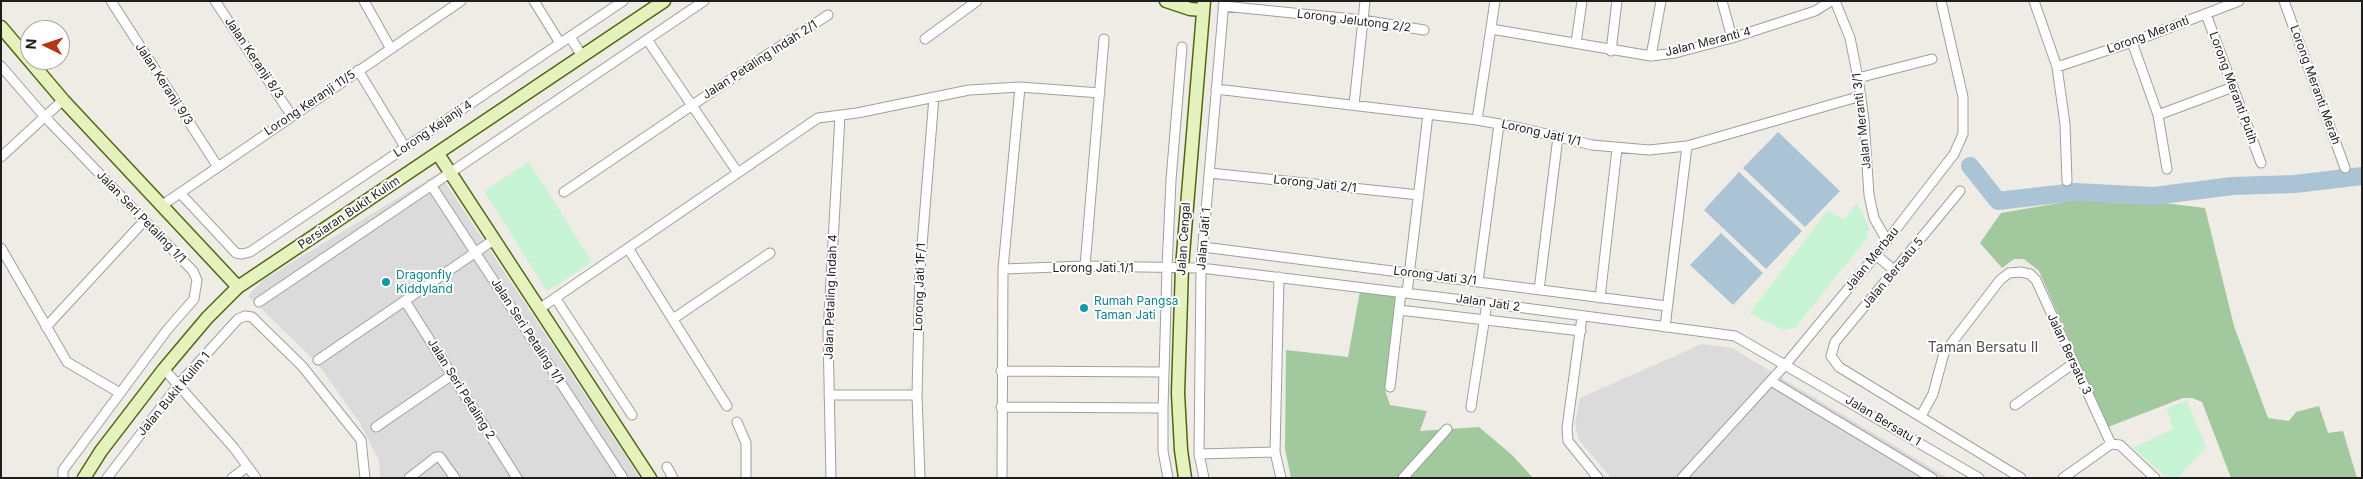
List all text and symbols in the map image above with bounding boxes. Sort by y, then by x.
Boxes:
street label: Lorong Jelutong 2/2 [1296,7,1412,35]
street label: Lorong Meranti [2105,13,2191,57]
street label: Jalan Keranji 8/3 [221,15,287,101]
street label: Jalan Petaling Indah 2/1 [700,17,820,103]
north arrow [20,20,70,70]
street label: Lorong Meranti Merah [2287,23,2343,147]
street label: Jalan Meranti 4 [1664,24,1752,60]
street label: Lorong Meranti Putih [2206,30,2260,146]
text: N [22,38,39,50]
street label: Jalan Keranji 9/3 [132,40,196,128]
street label: Lorong Keranji 11/5 [262,67,358,139]
street label: Jalan Meranti 3/1 [1850,72,1874,170]
street label: Lorong Kejanji 4 [391,97,475,161]
street label: Lorong Jati 1/1 [1500,117,1582,149]
street label: Jalan Seri Petaling 1/1 [93,168,189,266]
street label: Lorong Jati 2/1 [1273,172,1357,196]
street label: Persiaran Bukit Kulim [295,174,403,252]
street label: Jalan Cengal [1174,202,1194,276]
street label: Jalan Jati 1 [1194,207,1214,271]
street label: Jalan Merbau [1842,224,1902,294]
street label: Jalan Petaling Indah 4 [822,234,840,360]
street label: Jalan Bersatu 5 [1859,235,1927,311]
street label: Lorong Jati 1F/1 [911,243,929,331]
street label: Lorong Jati 1/1 [1052,261,1134,275]
street label: Lorong Jati 3/1 [1393,264,1477,288]
place label: Dragonfly Kiddyland [396,268,453,296]
marker: Dragonfly Kiddyland [380,276,392,288]
street label: Jalan Seri Petaling 1/1 [488,276,566,386]
street label: Jalan Jati 2 [1455,291,1521,315]
place label: Rumah Pangsa Taman Jati [1094,294,1178,322]
marker: Rumah Pangsa Taman Jati [1078,302,1090,314]
street label: Jalan Bersatu 3 [2044,311,2094,397]
street label: Jalan Seri Petaling 2 [424,336,498,442]
district label: Taman Bersatu Ⅱ [1928,340,2038,356]
street label: Jalan Bukit Kulim 1 [135,349,213,439]
street label: Jalan Bersatu 1 [1843,393,1923,449]

